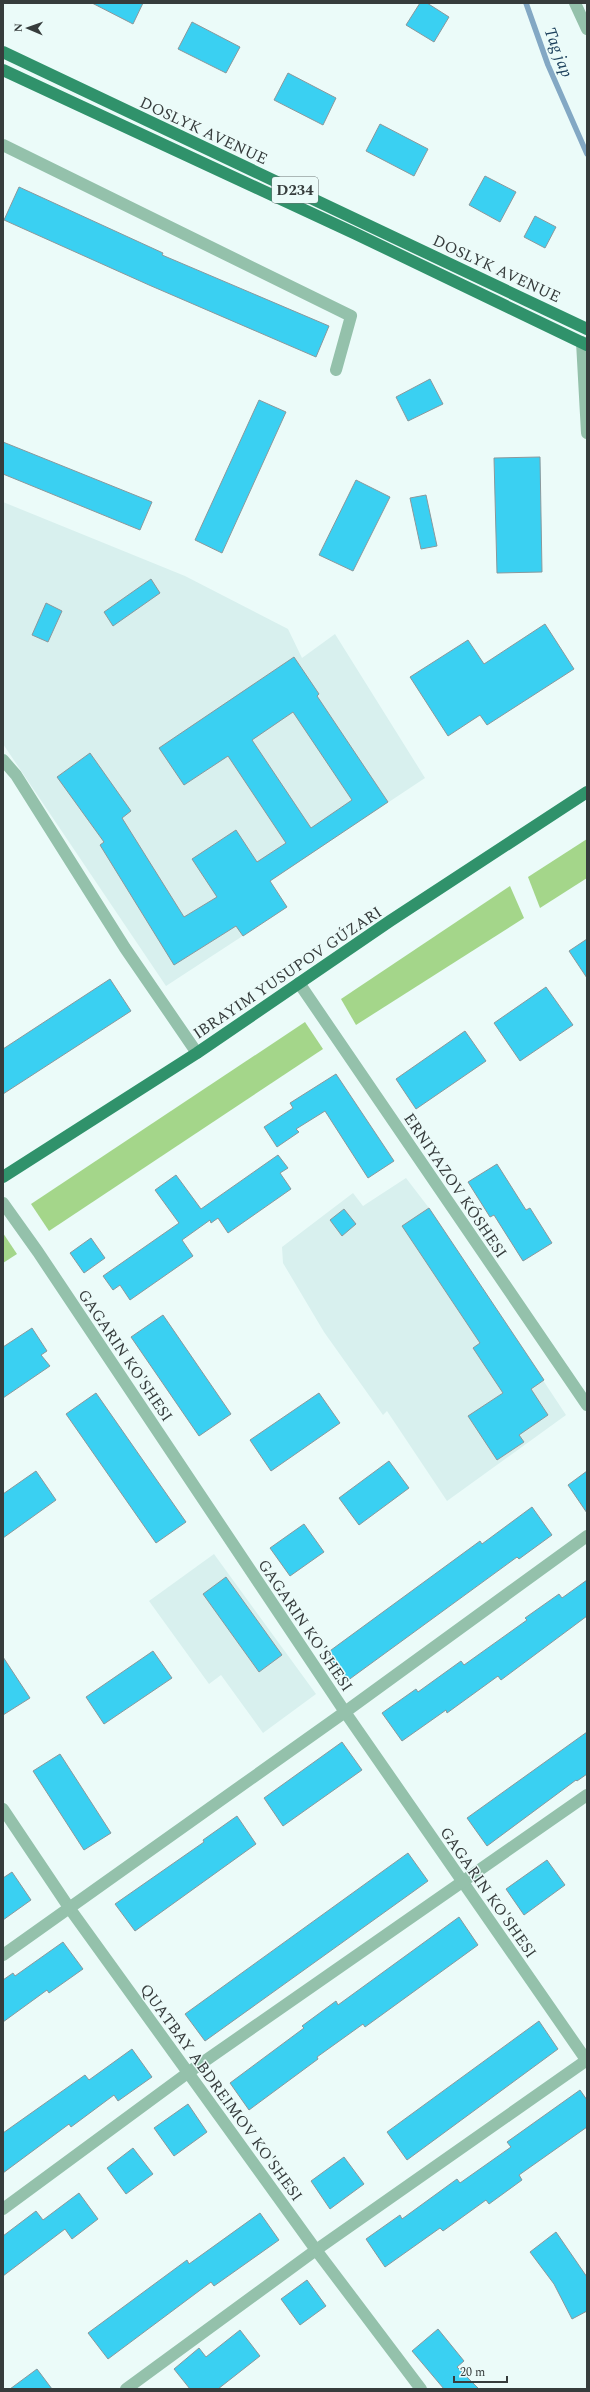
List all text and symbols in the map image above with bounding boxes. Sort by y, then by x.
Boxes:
north arrow [8,8,48,48]
text: N [10,23,27,32]
water label: Tag jap [537,23,580,81]
street label: DOSLYK AVENUE [136,91,272,171]
road number: D234 [272,177,318,203]
street label: DOSLYK AVENUE [429,229,565,309]
street label: IBRAYIM YUSUPOV GÚZARI [188,900,387,1045]
street label: ERNIYAZOV KÓSHESI [397,1108,513,1263]
street label: GAGARIN KO'SHESI [72,1284,179,1427]
street label: GAGARIN KO'SHESI [252,1554,359,1697]
street label: GAGARIN KO'SHESI [434,1822,543,1963]
street label: QUATBAY ABDREIMOV KO'SHESI [134,1979,308,2206]
scale bar [454,2358,507,2384]
text: 20 m [460,2363,485,2382]

